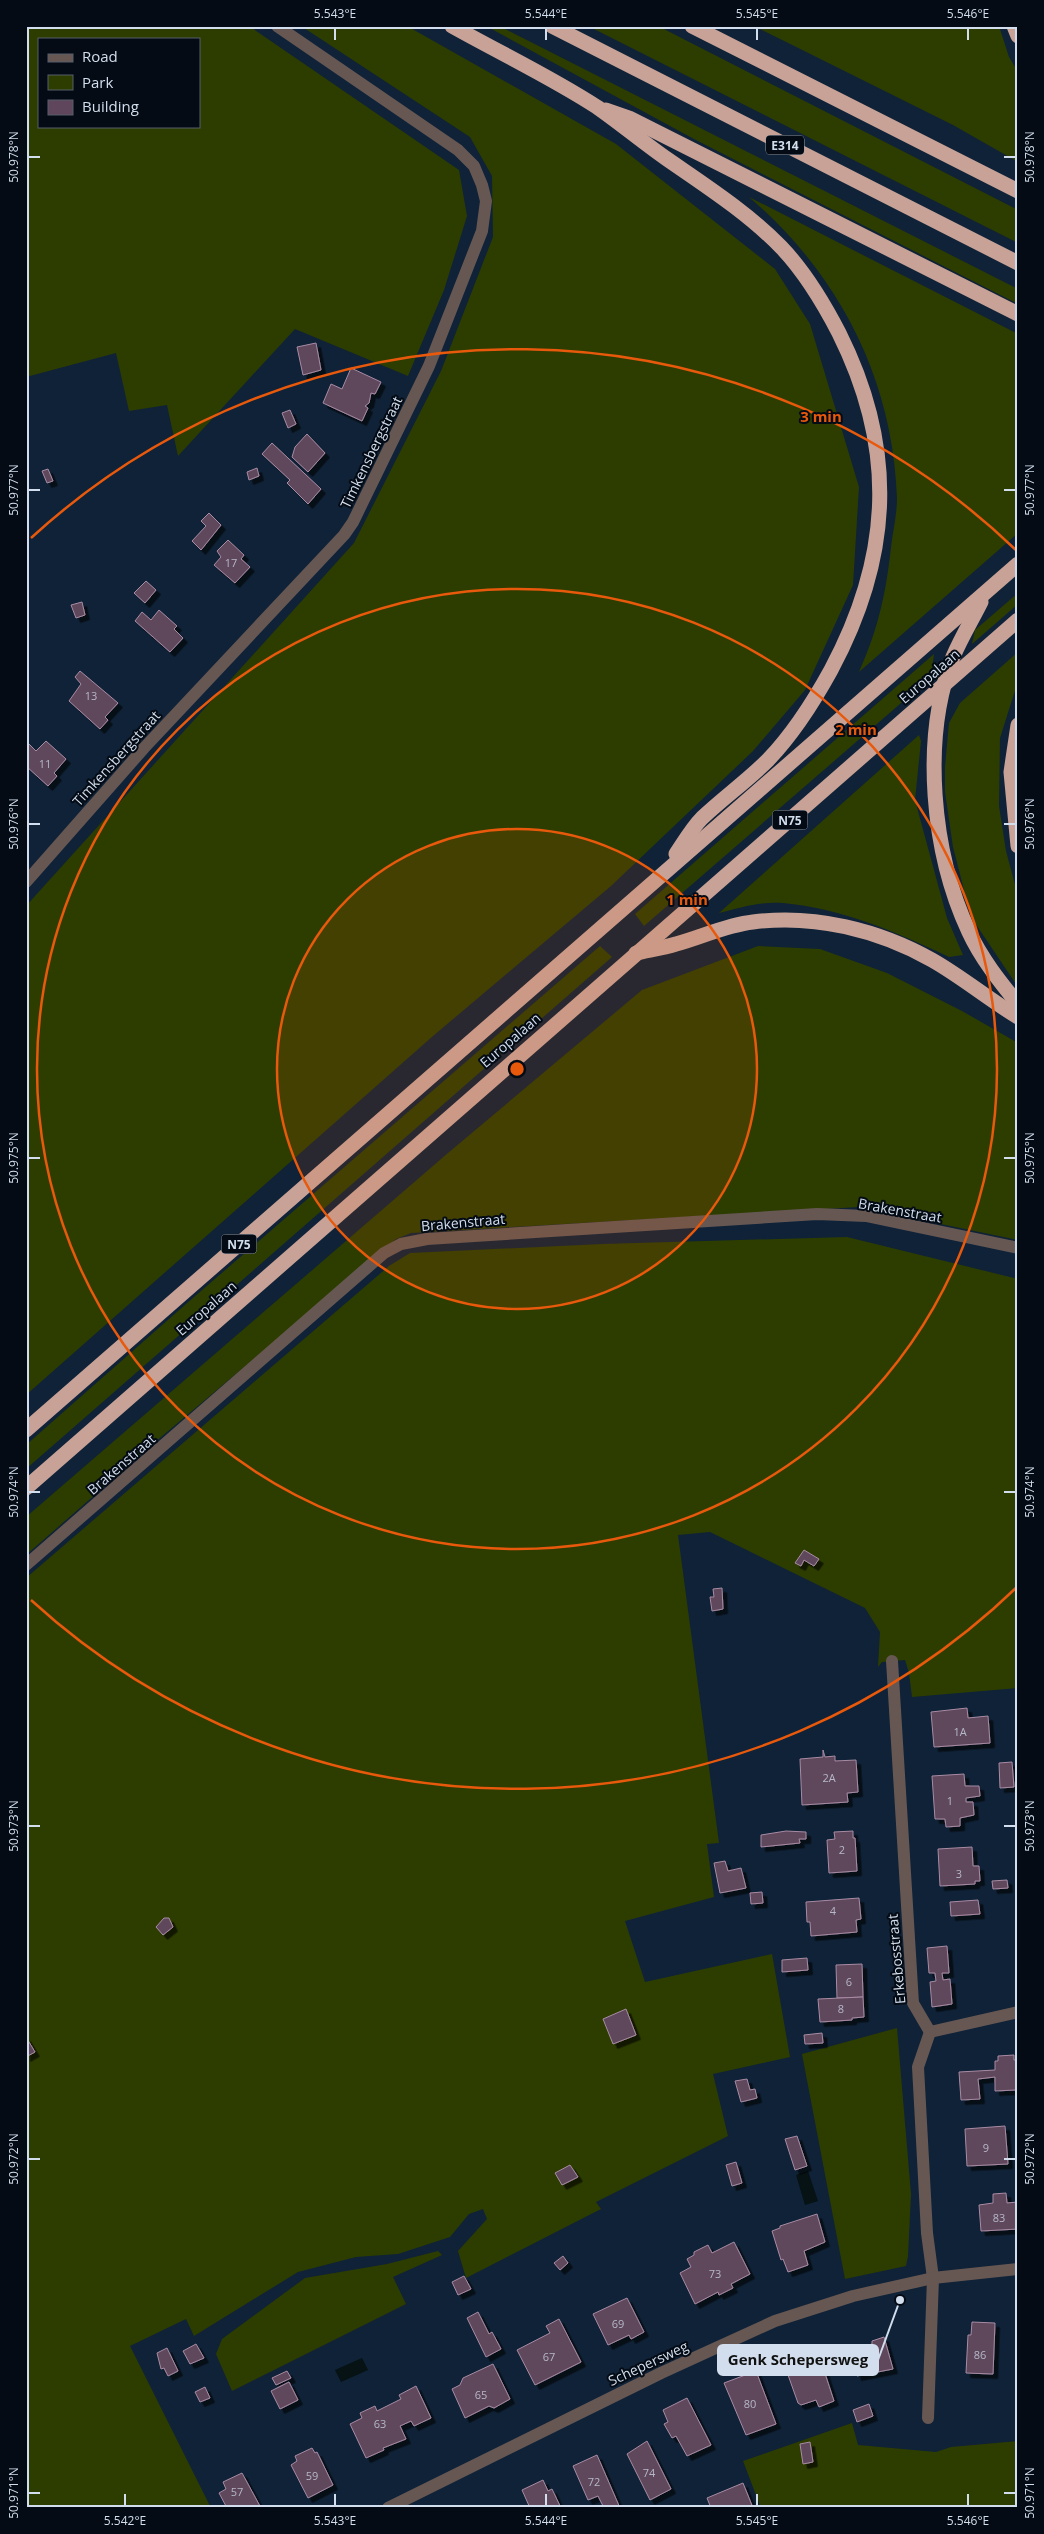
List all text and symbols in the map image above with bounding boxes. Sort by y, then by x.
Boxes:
text: 5.543°E [314,5,356,22]
text: 5.544°E [525,5,567,22]
text: 5.545°E [736,5,778,22]
text: 5.546°E [947,5,989,22]
legend [38,38,200,128]
text: Road [82,46,118,66]
text: Park [82,72,113,92]
text: Building [82,96,139,116]
text: 50.978°N [5,131,22,183]
text: 50.978°N [1021,131,1038,183]
road number: E314 [766,136,804,154]
street label: Timkensbergstraat [336,393,406,511]
text: 3 min [800,406,842,426]
text: 50.977°N [5,464,22,516]
text: 50.977°N [1021,464,1038,516]
house number: 17 [225,555,237,570]
street label: Europalaan [895,644,963,708]
house number: 13 [85,688,97,703]
street label: Timkensbergstraat [68,706,164,810]
text: 2 min [835,719,877,739]
house number: 11 [39,756,51,771]
text: 50.976°N [5,798,22,850]
text: 50.976°N [1021,798,1038,850]
road number: N75 [772,810,808,830]
text: 1 min [666,889,708,909]
street label: Europalaan [476,1008,544,1072]
centre of rings [508,1060,526,1078]
text: 50.975°N [5,1132,22,1184]
text: 50.975°N [1021,1132,1038,1184]
street label: Brakenstraat [857,1193,943,1227]
street label: Brakenstraat [420,1209,506,1235]
road number: N75 [222,1234,256,1254]
street label: Europalaan [172,1276,240,1340]
street label: Brakenstraat [83,1429,159,1499]
text: 50.974°N [5,1466,22,1518]
text: 50.974°N [1021,1466,1038,1518]
house number: 1A [953,1724,967,1739]
house number: 2A [822,1770,836,1785]
house number: 1 [947,1793,953,1808]
text: 50.973°N [5,1800,22,1852]
text: 50.973°N [1021,1800,1038,1852]
house number: 2 [839,1842,845,1857]
house number: 3 [956,1866,962,1881]
house number: 4 [830,1903,837,1918]
street label: Erkebosstraat [883,1913,909,2005]
house number: 6 [846,1974,852,1989]
house number: 8 [838,2001,844,2016]
text: 50.972°N [5,2133,22,2185]
text: 50.972°N [1021,2133,1038,2185]
house number: 9 [983,2140,989,2155]
house number: 83 [993,2210,1005,2225]
house number: 73 [709,2266,721,2281]
house number: 69 [612,2316,624,2331]
street label: Schepersweg [605,2336,691,2390]
callout: Genk Schepersweg [718,2345,878,2375]
house number: 86 [974,2347,986,2362]
house number: 67 [543,2349,555,2364]
text: Genk Schepersweg [728,2349,869,2369]
house number: 65 [475,2387,487,2402]
house number: 80 [744,2396,756,2411]
house number: 63 [374,2416,386,2431]
house number: 74 [643,2465,656,2480]
text: 50.971°N [5,2467,22,2519]
text: 50.971°N [1021,2467,1038,2519]
house number: 59 [306,2468,318,2483]
house number: 72 [588,2474,600,2489]
house number: 57 [231,2484,243,2499]
text: 5.542°E [104,2512,146,2529]
text: 5.543°E [314,2512,356,2529]
text: 5.544°E [525,2512,567,2529]
text: 5.545°E [736,2512,778,2529]
text: 5.546°E [947,2512,989,2529]

